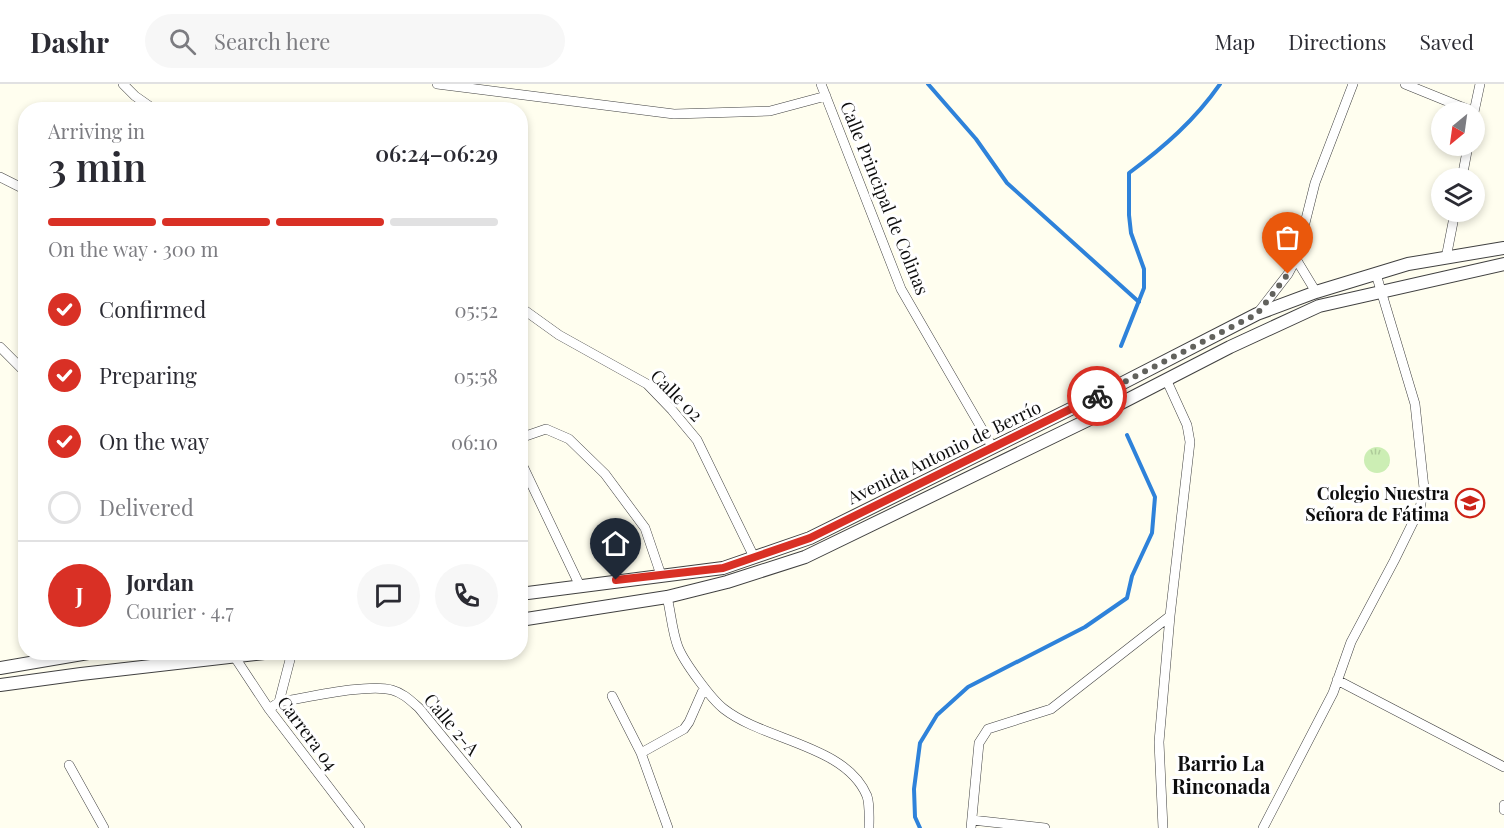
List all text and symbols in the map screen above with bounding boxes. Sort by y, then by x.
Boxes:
search box [145,14,565,68]
text: Dashr [30,23,109,60]
icon: search [166,25,199,58]
text: Search here [214,26,330,56]
text: Map [1214,27,1255,55]
text: Directions [1288,27,1386,55]
text: Saved [1419,27,1474,55]
street label: Calle Principal de Colinas [835,98,935,298]
north arrow [1431,102,1485,156]
map controls [1431,102,1485,222]
text: Arriving in [48,117,145,144]
text: 06:24–06:29 [375,138,498,168]
text: 3 min [48,140,146,192]
button: layers [1431,168,1485,222]
pin [1262,212,1313,274]
icon: bag [1271,221,1304,254]
text: On the way · 300 m [48,235,219,262]
icon: check [48,293,81,326]
text: Confirmed [99,294,206,324]
text: 05:52 [455,296,498,323]
icon: check [48,359,81,392]
text: Preparing [99,360,197,390]
text: 05:58 [454,362,498,389]
street label: Calle 02 [646,364,708,426]
courier [1067,366,1127,426]
icon: bike [1081,380,1114,413]
street label: Avenida Antonio de Berrío [842,395,1045,510]
icon: check [48,425,81,458]
text: On the way [99,426,209,456]
text: 06:10 [451,428,498,455]
place label: Colegio Nuestra Señora de Fátima [1305,481,1450,526]
school or university icon: Colegio Nuestra Señora de Fátima [1454,487,1486,519]
text: Delivered [99,492,194,522]
pin [590,518,641,580]
icon: home [599,527,632,560]
button: chat [357,564,420,627]
button: phone [435,564,498,627]
text: Jordan [126,567,194,597]
text: J [75,580,84,610]
text: Courier · 4.7 [126,597,234,624]
street label: Calle 2-A [419,688,485,761]
street label: Carrera 04 [272,691,344,775]
district label: Barrio La Rinconada [1172,749,1271,799]

